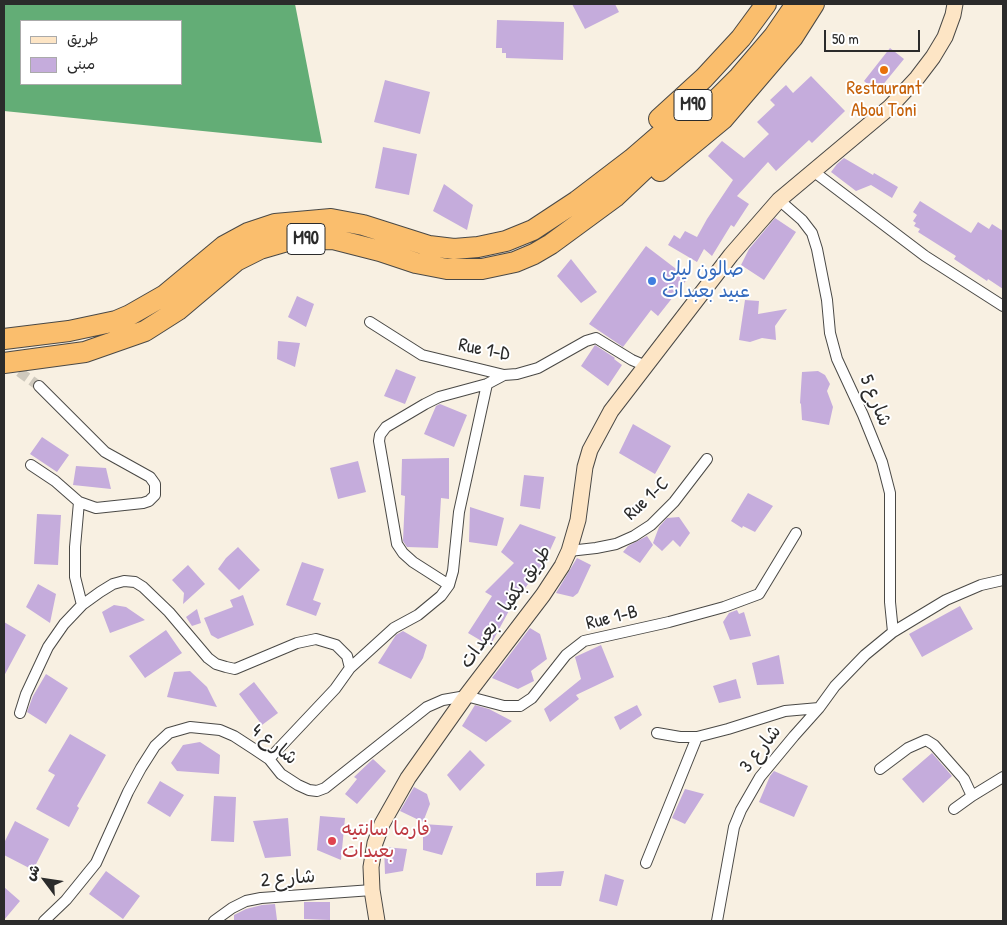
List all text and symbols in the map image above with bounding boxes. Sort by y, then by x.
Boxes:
legend [20,20,182,85]
scale bar [827,20,923,52]
text: طريق [67,28,99,49]
text: 50 m [832,28,859,49]
text: مبنى [67,53,95,74]
marker: Restaurant Abou Toni [878,64,890,76]
place label: Restaurant Abou Toni [847,78,921,122]
road number: M90 [674,90,712,120]
road number: M90 [287,223,325,254]
place label: صالون ليلى عبيد بعبدات [662,259,750,303]
marker: صالون ليلى عبيد بعبدات [646,275,658,287]
street label: Rue 1-D [456,334,512,366]
street label: شارع 5 [854,372,896,430]
street label: Rue 1-C [620,473,674,525]
street label: طريق بكفيا - بعبدات [455,541,557,673]
street label: Rue 1-B [584,601,640,635]
street label: شارع 4 [246,720,302,770]
street label: شارع 3 [735,721,787,777]
place label: فارما سانتيه بعبدات [342,819,430,863]
marker: فارما سانتيه بعبدات [326,835,338,847]
north arrow [20,855,70,905]
text: ش [20,861,44,884]
street label: شارع 2 [260,865,316,893]

